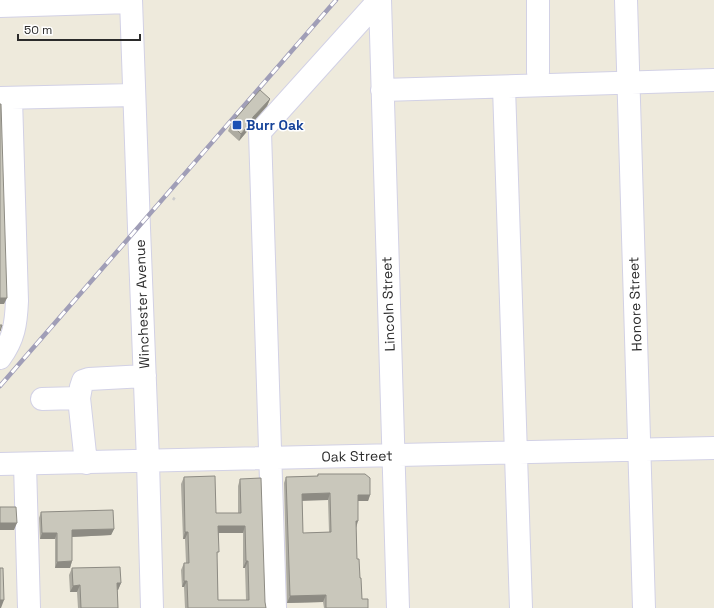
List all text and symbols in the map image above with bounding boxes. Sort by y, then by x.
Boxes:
scale bar [18,16,140,42]
text: 50 m [24,22,52,38]
place label: Burr Oak [246,116,304,134]
marker: Burr Oak [231,119,243,131]
street label: Winchester Avenue [131,239,153,369]
street label: Lincoln Street [377,256,399,352]
street label: Honore Street [624,256,646,352]
street label: Oak Street [321,446,393,466]

